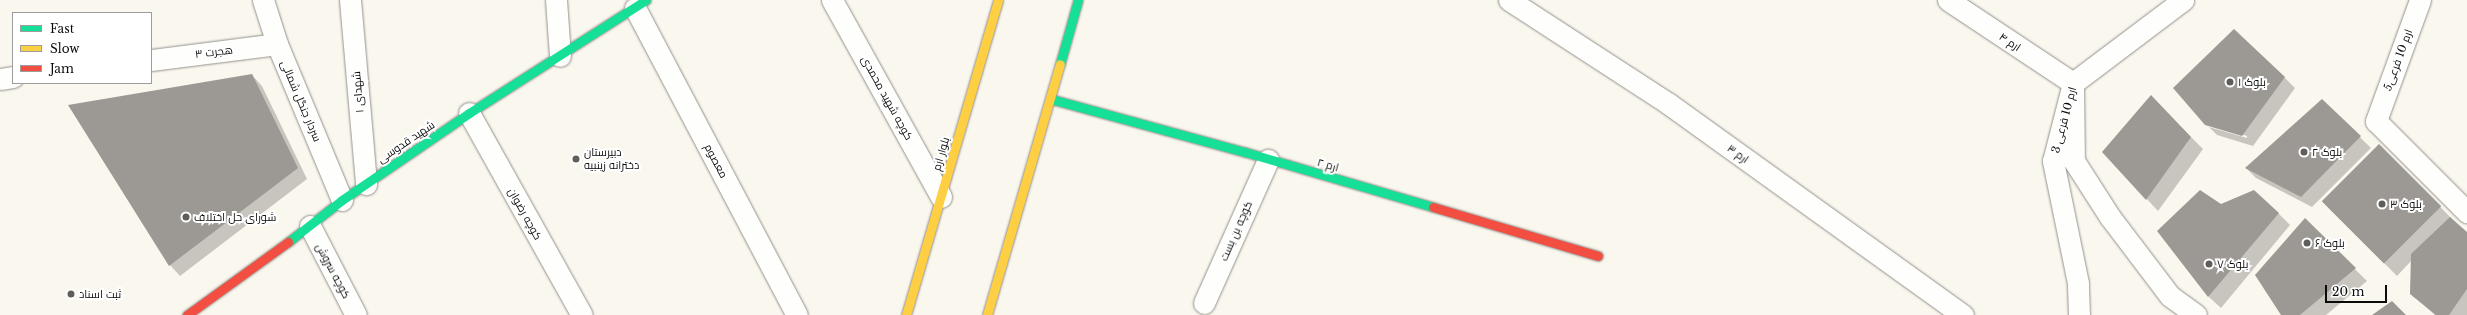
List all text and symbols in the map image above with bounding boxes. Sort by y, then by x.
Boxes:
legend [12,12,152,84]
text: Fast [50,21,74,36]
street label: ارم 10 فرعی5 [2381,28,2415,92]
street label: ارم ۴ [1997,30,2023,54]
text: Slow [50,41,79,56]
street label: هجرت ۳ [194,43,234,61]
street label: کوچه شهید محمدی [858,54,916,142]
street label: سردار جنگل شمالی [278,58,324,144]
text: Jam [50,61,74,76]
street label: شهدای ۱ [350,71,366,113]
place label: بلوک ۱ [2238,75,2266,89]
marker: بلوک ۱ [2225,77,2235,87]
street label: ارم 10 فرعی 3 [2049,85,2079,155]
street label: شهید قدوسی [375,118,437,166]
street label: بلوار ارم [930,136,952,172]
street label: معصوم [702,142,730,180]
street label: ارم ۳ [1725,142,1751,166]
place label: بلوک ۲ [2312,145,2342,159]
place label: دبیرستان دخترانه زینبیه [584,146,639,172]
marker: بلوک ۲ [2299,147,2309,157]
marker: دبیرستان دخترانه زینبیه [571,154,581,164]
street label: ارم ۲ [1316,156,1340,174]
street label: کوچه رضوان [505,186,545,242]
place label: بلوک ۳ [2390,197,2422,211]
street label: کوچه بن بست [1217,199,1255,263]
marker: بلوک ۳ [2377,199,2387,209]
place label: شورای حل اختلاف [194,210,276,224]
marker: شورای حل اختلاف [181,212,191,222]
place label: بلوک ۶ [2315,236,2345,250]
marker: بلوک ۶ [2302,238,2312,248]
street label: کوچه سروش [313,241,353,301]
place label: بلوک ۷ [2217,257,2248,271]
marker: بلوک ۷ [2204,259,2214,269]
scale bar [2327,277,2389,303]
text: 20 m [2332,284,2364,299]
place label: ثبت اسناد [79,287,121,301]
marker: ثبت اسناد [66,289,76,299]

